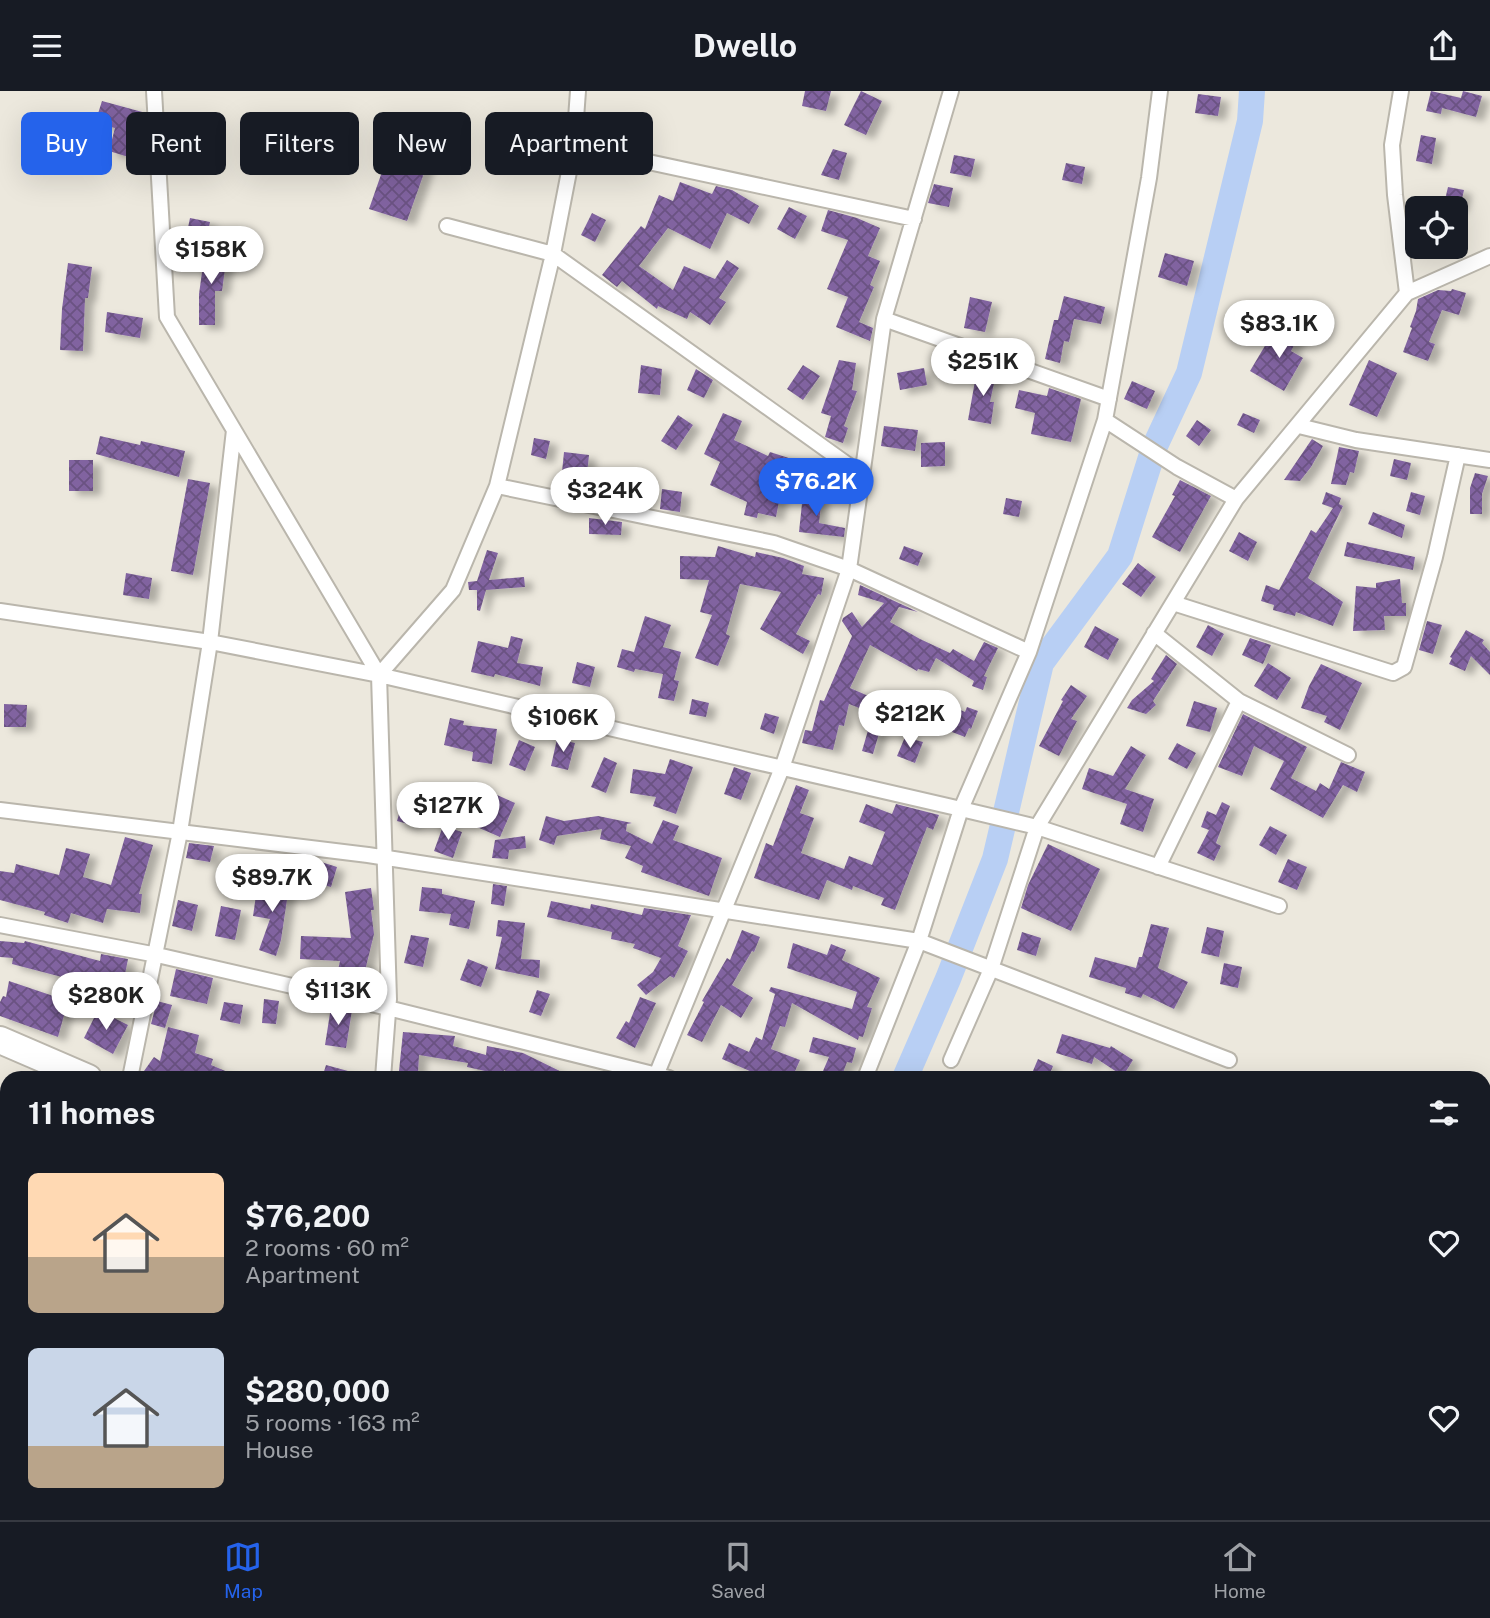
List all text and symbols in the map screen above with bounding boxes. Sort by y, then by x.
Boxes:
icon: menu [28,27,66,65]
text: Dwello [693,27,797,64]
icon: share [1424,27,1462,65]
chip: Buy [21,112,112,175]
chip: Rent [126,112,226,175]
chip: Filters [240,112,359,175]
chip: New [373,112,471,175]
chip: Apartment [485,112,653,175]
map controls [1405,196,1468,259]
button: locate [1405,196,1468,259]
pin: $158K [162,227,260,286]
text: $158K [175,235,247,262]
pin: $83.1K [1222,301,1336,360]
text: $83.1K [1240,309,1318,336]
pin: $251K [934,338,1032,398]
text: $251K [947,347,1019,374]
pin: $76.2K [759,459,873,518]
pin: $324K [556,467,654,527]
text: $76.2K [775,467,857,494]
text: $324K [566,476,644,503]
pin: $212K [861,691,959,750]
pin: $106K [514,695,612,754]
text: $212K [874,699,946,726]
text: $106K [527,703,599,730]
pin: $127K [399,783,497,842]
text: $127K [413,791,484,818]
pin: $89.7K [215,855,329,914]
text: $89.7K [231,863,313,890]
pin: $113K [289,967,387,1027]
pin: $280K [57,972,155,1032]
text: $113K [304,976,372,1003]
text: $280K [68,981,144,1008]
icon: filters [1425,1094,1463,1132]
text: 11 homes [28,1095,155,1131]
text: $76,200 [245,1198,370,1234]
icon: home [84,1201,168,1285]
icon: heart [1425,1224,1463,1262]
text: 2 rooms · 60 m² [245,1234,409,1261]
text: Apartment [245,1261,360,1288]
text: $280,000 [245,1373,390,1409]
icon: home [84,1376,168,1460]
icon: heart [1425,1399,1463,1437]
text: 5 rooms · 163 m² [245,1409,420,1436]
text: House [245,1436,313,1463]
tab: Map [224,1538,263,1602]
tab: Saved [711,1538,765,1602]
tab: Home [1213,1538,1266,1602]

